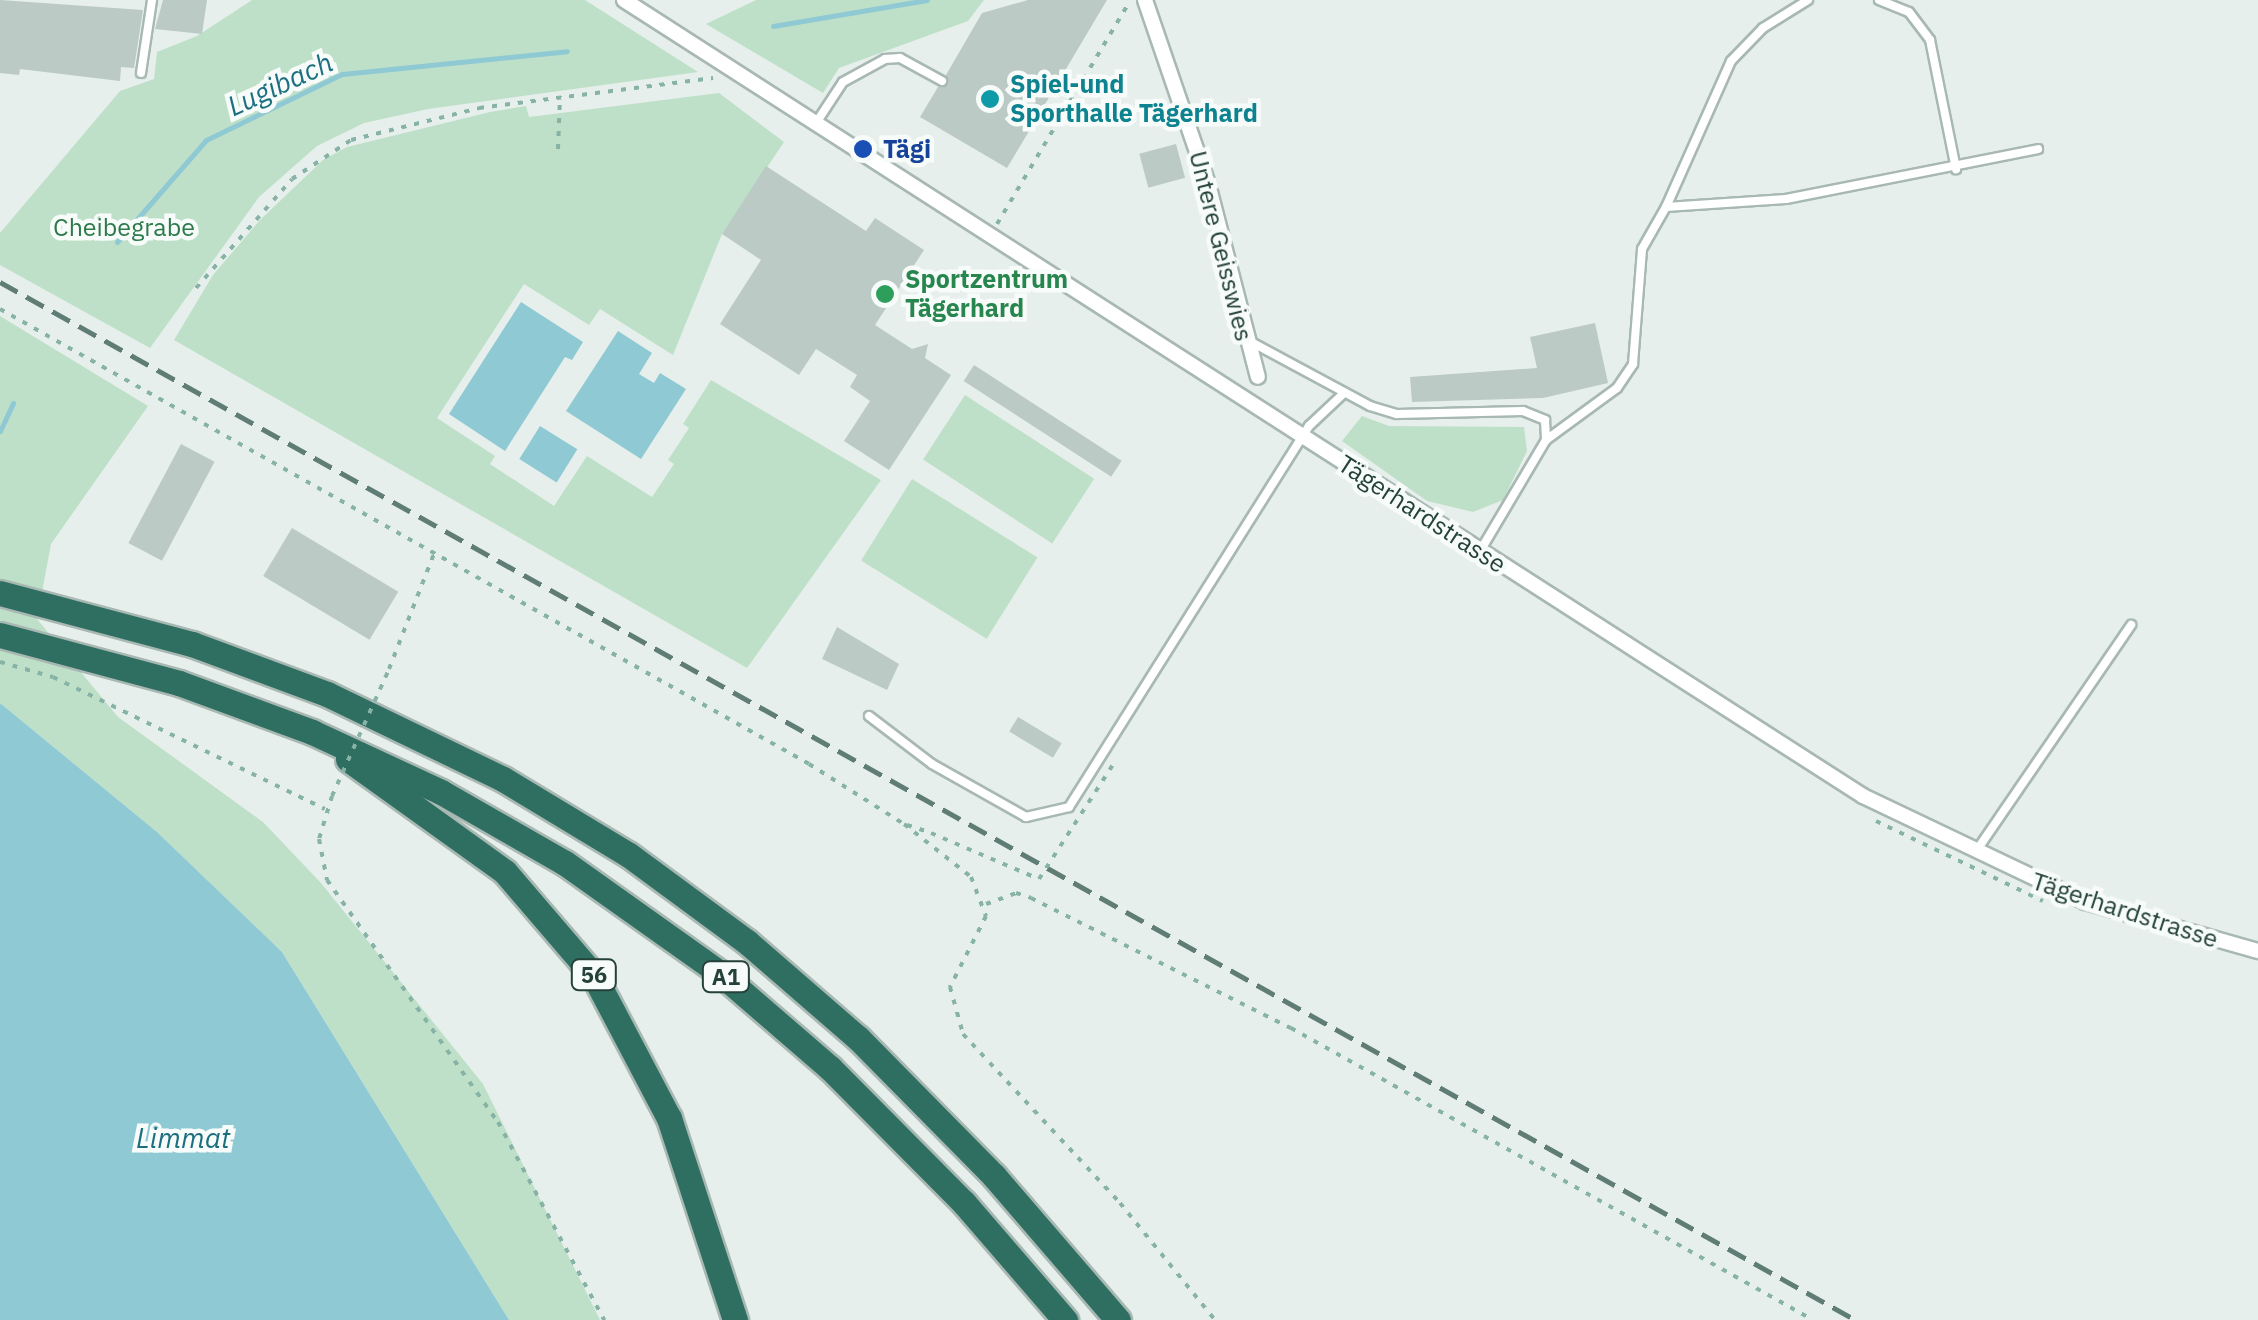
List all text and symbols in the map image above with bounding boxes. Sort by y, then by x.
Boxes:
water label: Lugibach [222,45,338,123]
place label: Spiel-und Sporthalle Tägerhard [1010,70,1258,129]
marker: Spiel-und Sporthalle Tägerhard [979,88,1001,110]
place label: Tägi [883,134,931,164]
marker: Tägi [852,138,874,160]
street label: Untere Geisswies [1183,148,1259,344]
park label: Cheibegrabe [53,212,195,242]
place label: Sportzentrum Tägerhard [905,265,1068,324]
marker: Sportzentrum Tägerhard [874,283,896,305]
street label: Tägerhardstrasse [1332,449,1512,579]
street label: Tägerhardstrasse [2028,866,2222,954]
road number: 56 [569,958,619,992]
road number: A1 [701,960,751,994]
water label: Limmat [136,1121,230,1155]

